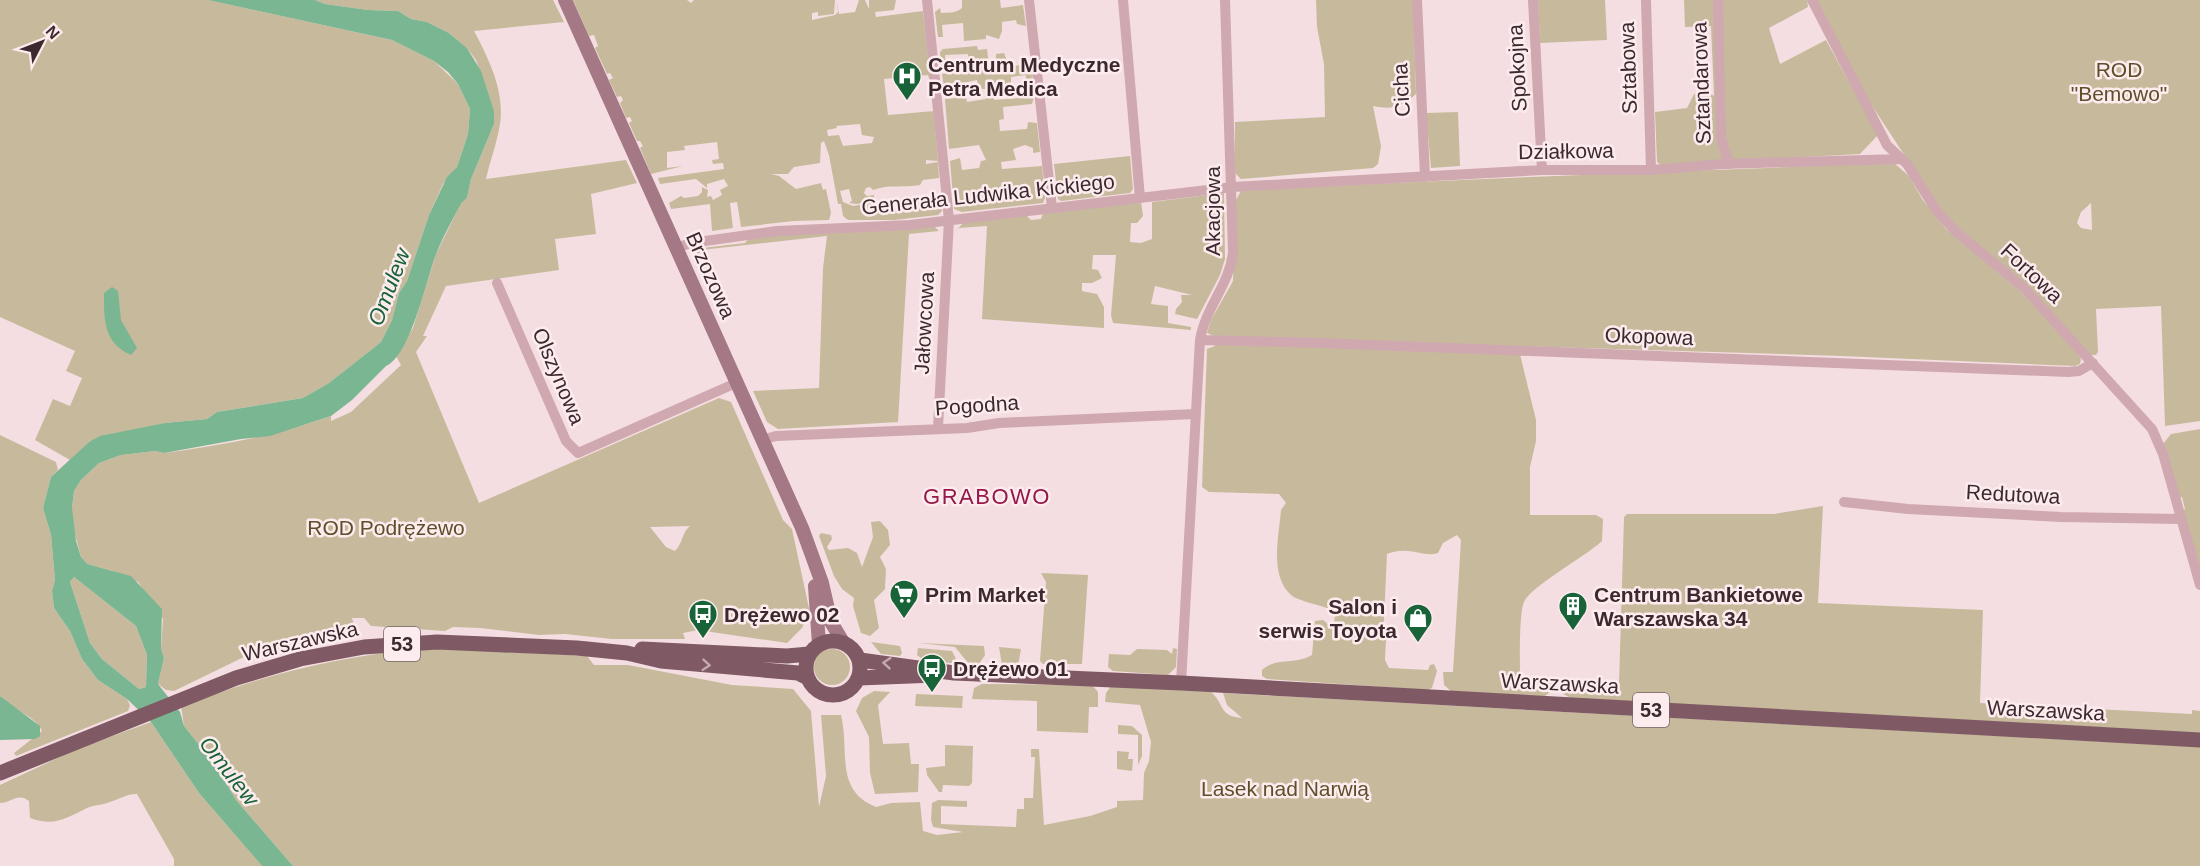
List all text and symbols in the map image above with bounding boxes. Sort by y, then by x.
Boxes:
north arrow [12,12,72,72]
street label: Sztabowa [1615,21,1641,114]
street label: Sztandarowa [1687,21,1715,145]
text: N [43,22,63,42]
street label: Spokojna [1503,23,1531,112]
place label: Centrum Medyczne Petra Medica [928,53,1121,100]
park label: ROD "Bemowo" [2071,58,2167,105]
hospital icon: Centrum Medyczne Petra Medica [891,60,923,102]
street label: Cicha [1388,62,1414,117]
street label: Działkowa [1518,139,1614,163]
street label: Akacjowa [1201,166,1224,256]
street label: Generała Ludwika Kickiego [860,169,1116,219]
street label: Brzozowa [682,228,740,322]
street label: Fortowa [1996,239,2068,307]
water label: Omulew [363,243,416,329]
street label: Jałowcowa [910,271,938,375]
street label: Okopowa [1604,323,1694,349]
street label: Olszynowa [528,324,590,428]
street label: Pogodna [934,391,1020,419]
street label: Redutowa [1965,480,2061,508]
district label: GRABOWO [923,484,1051,509]
park label: ROD Podrężewo [307,516,465,539]
supermarket icon: Prim Market [888,578,920,620]
place label: Prim Market [925,583,1045,606]
place label: Centrum Bankietowe Warszawska 34 [1594,583,1803,630]
building icon: Centrum Bankietowe Warszawska 34 [1557,590,1589,632]
place label: Salon i serwis Toyota [1259,595,1397,642]
bus stop icon: Drężewo 02 [687,598,719,640]
shop icon: Salon i serwis Toyota [1402,602,1434,644]
place label: Drężewo 02 [724,603,840,626]
street label: Warszawska [240,616,360,666]
road number: 53 [384,627,420,661]
bus stop icon: Drężewo 01 [916,652,948,694]
one-way arrow [882,657,891,670]
place label: Drężewo 01 [953,657,1069,680]
one-way arrow [701,658,710,671]
street label: Warszawska [1500,668,1620,698]
road number: 53 [1633,693,1669,727]
street label: Warszawska [1986,695,2106,725]
water label: Omulew [194,732,265,812]
park label: Lasek nad Narwią [1201,777,1369,800]

